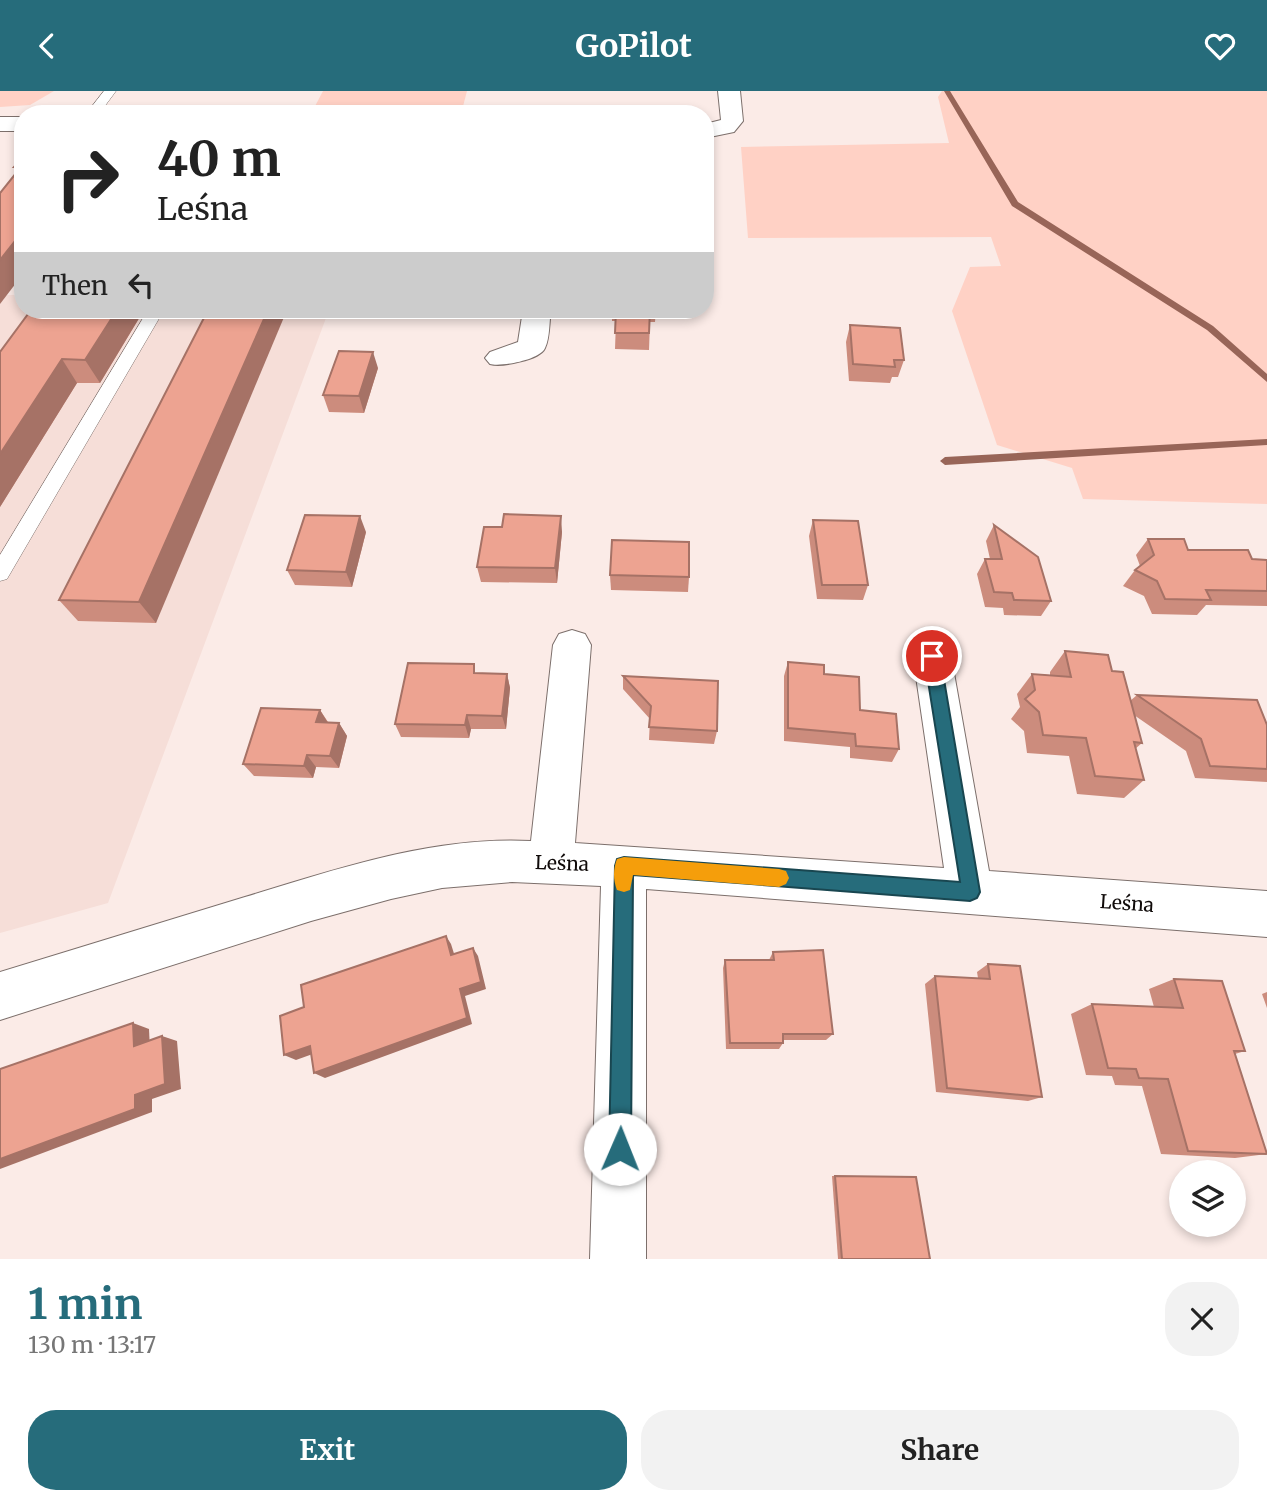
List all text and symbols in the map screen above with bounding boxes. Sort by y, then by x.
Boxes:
text: GoPilot [575,26,692,66]
icon: back [28,27,66,65]
icon: heart [1201,27,1239,65]
text: 40 m [157,128,281,189]
icon: right [42,133,133,224]
text: Leśna [157,189,248,229]
icon: left [122,266,160,304]
text: Then [42,269,108,302]
pin [902,626,962,686]
icon: arrive [913,637,951,675]
street label: Leśna [535,850,589,876]
street label: Leśna [1099,889,1155,917]
position arrow [583,1112,657,1186]
map controls [1169,1160,1246,1237]
button: layers [1169,1160,1246,1237]
text: 1 min [28,1278,142,1330]
button: close [1165,1282,1239,1356]
text: 130 m · 13:17 [28,1330,156,1359]
button: Exit [28,1410,627,1490]
button: Share [641,1410,1239,1490]

